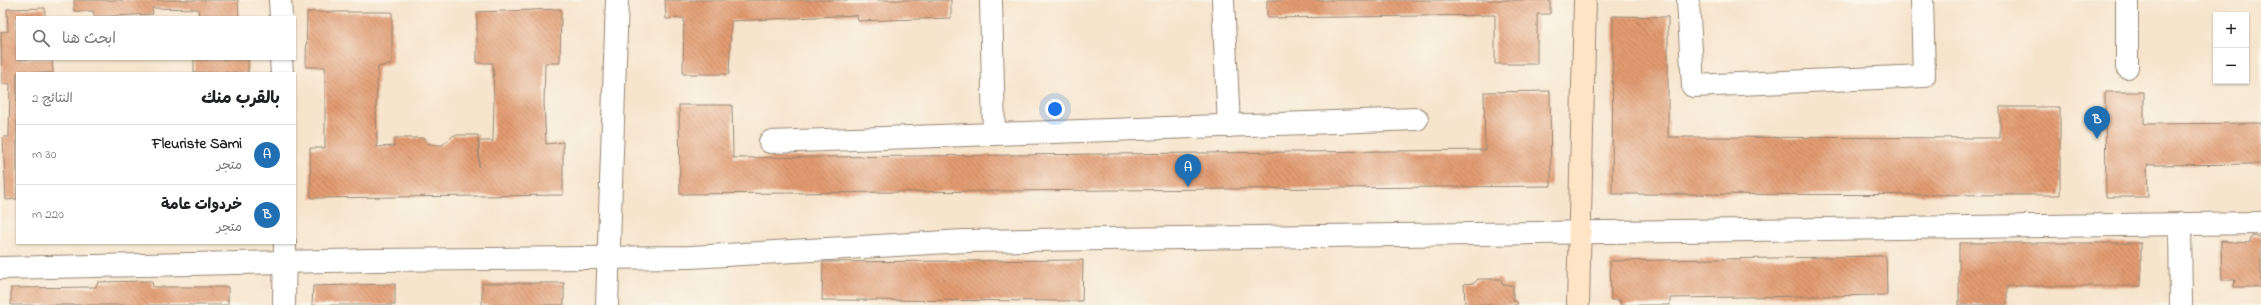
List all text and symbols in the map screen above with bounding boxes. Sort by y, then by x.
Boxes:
map controls [2213,12,2249,84]
button: + [2213,12,2249,48]
search box [16,16,296,60]
icon: search [30,27,52,49]
text: ابحث هنا [62,28,116,50]
button: − [2213,48,2249,84]
text: بالقرب منك [201,86,280,111]
text: النتائج: 2 [32,89,73,108]
your location [1045,99,1065,119]
pin: B [2084,106,2110,139]
text: Fleuriste Sami [152,133,242,155]
text: 30 m [32,145,56,164]
text: A [263,145,271,164]
pin: A [1175,154,1201,187]
text: متجر [217,156,242,175]
text: خردوات عامة [161,194,242,216]
text: 220 m [32,205,64,224]
text: B [263,205,271,224]
text: متجر [217,218,242,237]

